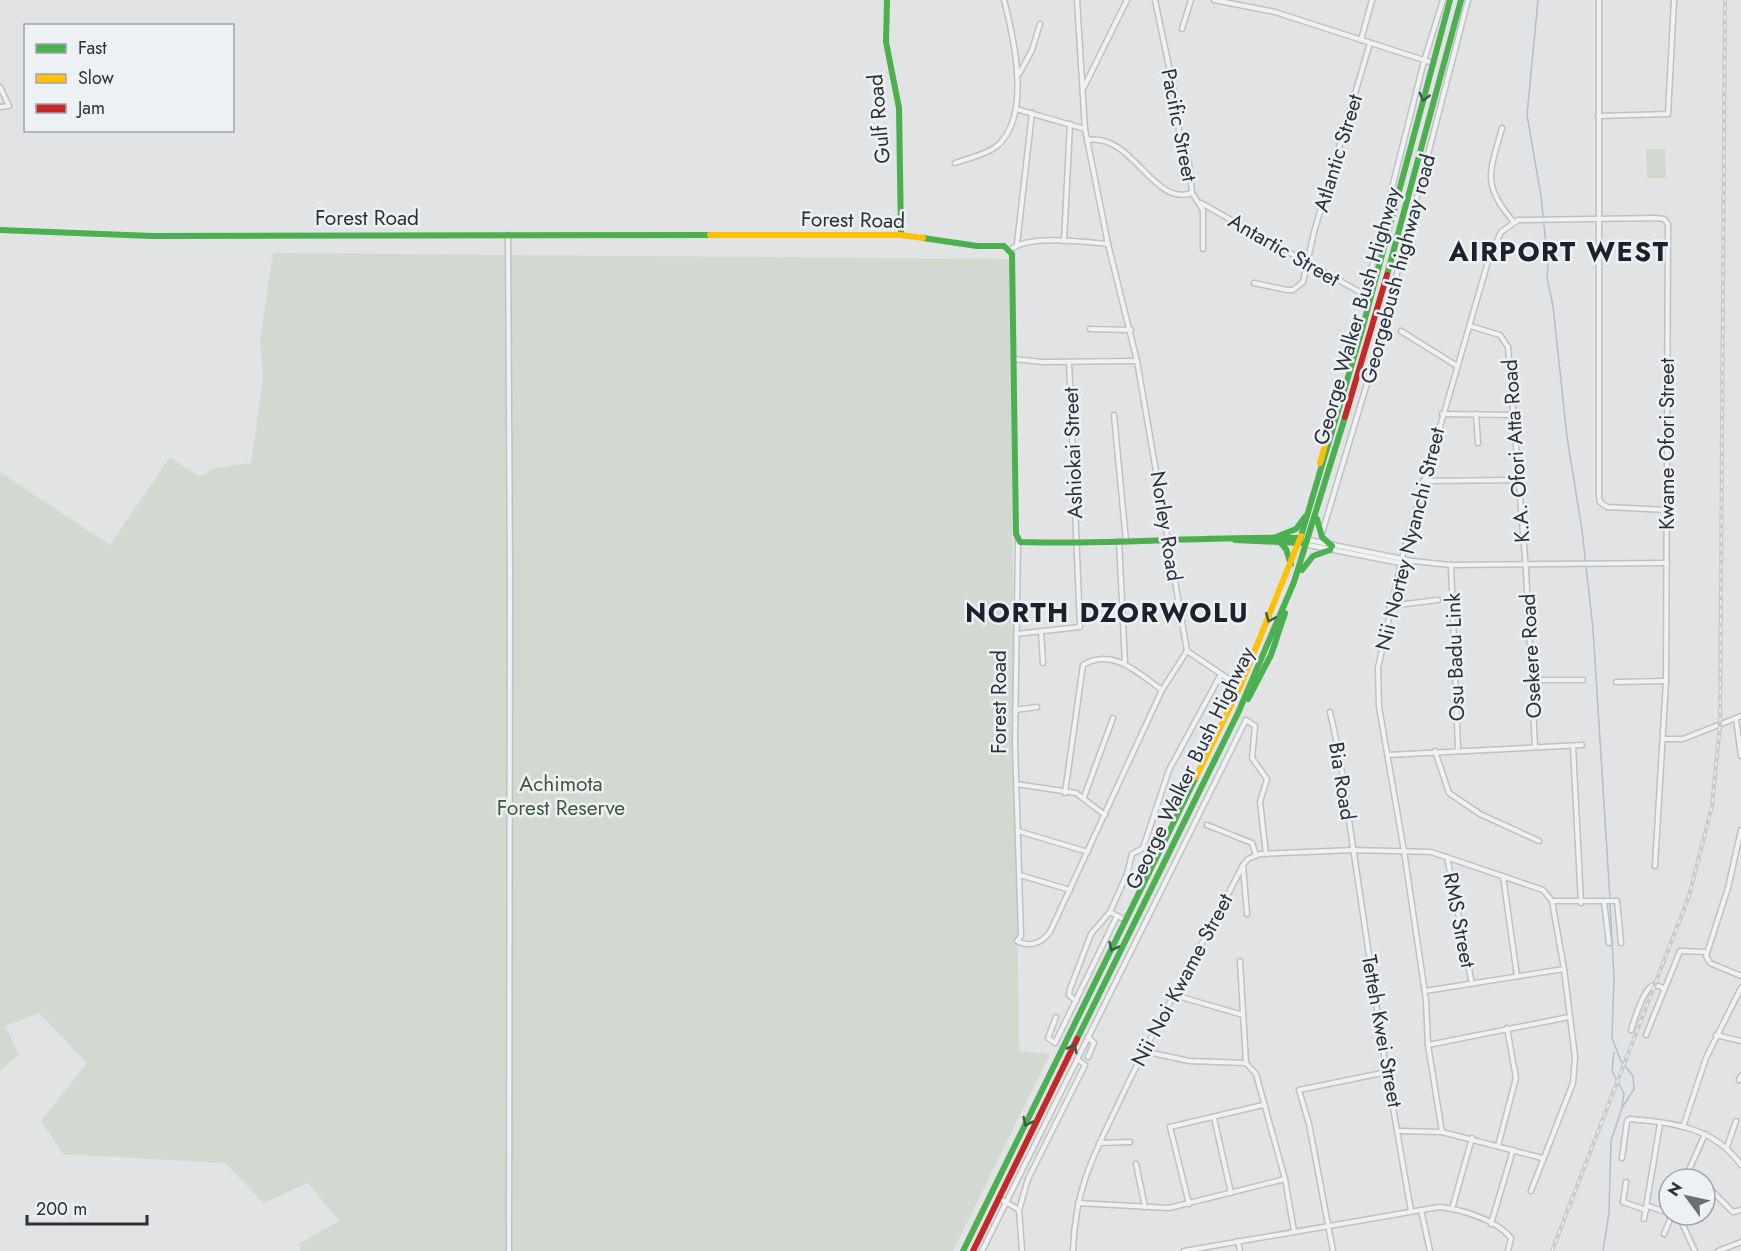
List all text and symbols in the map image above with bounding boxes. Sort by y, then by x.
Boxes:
legend [24,24,234,132]
text: Fast [78,35,107,61]
text: Slow [78,65,115,91]
street label: Pacific Street [1153,66,1205,184]
street label: Gulf Road [860,73,898,165]
street label: Atlantic Street [1306,90,1370,216]
one-way arrow [1418,92,1431,102]
text: Jam [76,95,105,121]
street label: Georgebush highway road [1353,151,1443,387]
street label: George Walker Bush Highway [1306,183,1408,448]
street label: Forest Road [315,203,419,233]
street label: Forest Road [801,204,905,236]
street label: Antartic Street [1223,206,1345,294]
district label: AIRPORT WEST [1448,232,1669,271]
street label: K.A. Ofori Atta Road [1495,358,1537,544]
street label: Kwame Ofori Street [1652,358,1682,530]
street label: Ashiokai Street [1056,387,1090,519]
street label: Nii Nortey Nyanchi Street [1368,424,1452,654]
street label: Norley Road [1142,469,1190,583]
street label: Osu Badu Link [1438,591,1472,722]
district label: NORTH DZORWOLU [965,593,1249,632]
street label: Osekere Road [1513,593,1549,719]
one-way arrow [1265,612,1277,623]
street label: George Walker Bush Highway [1118,641,1262,894]
street label: Forest Road [984,650,1014,754]
street label: Bia Road [1321,740,1363,822]
park label: Achimota Forest Reserve [497,769,625,823]
street label: RMS Street [1435,870,1483,970]
street label: Nii Noi Kwame Street [1124,888,1240,1072]
one-way arrow [1108,940,1120,951]
street label: Tetteh Kwei Street [1354,952,1410,1110]
one-way arrow [1065,1043,1077,1054]
one-way arrow [1022,1115,1034,1126]
north arrow [1657,1167,1717,1227]
text: N [1662,1178,1688,1201]
scale bar [27,1188,147,1226]
text: 200 m [36,1196,87,1222]

